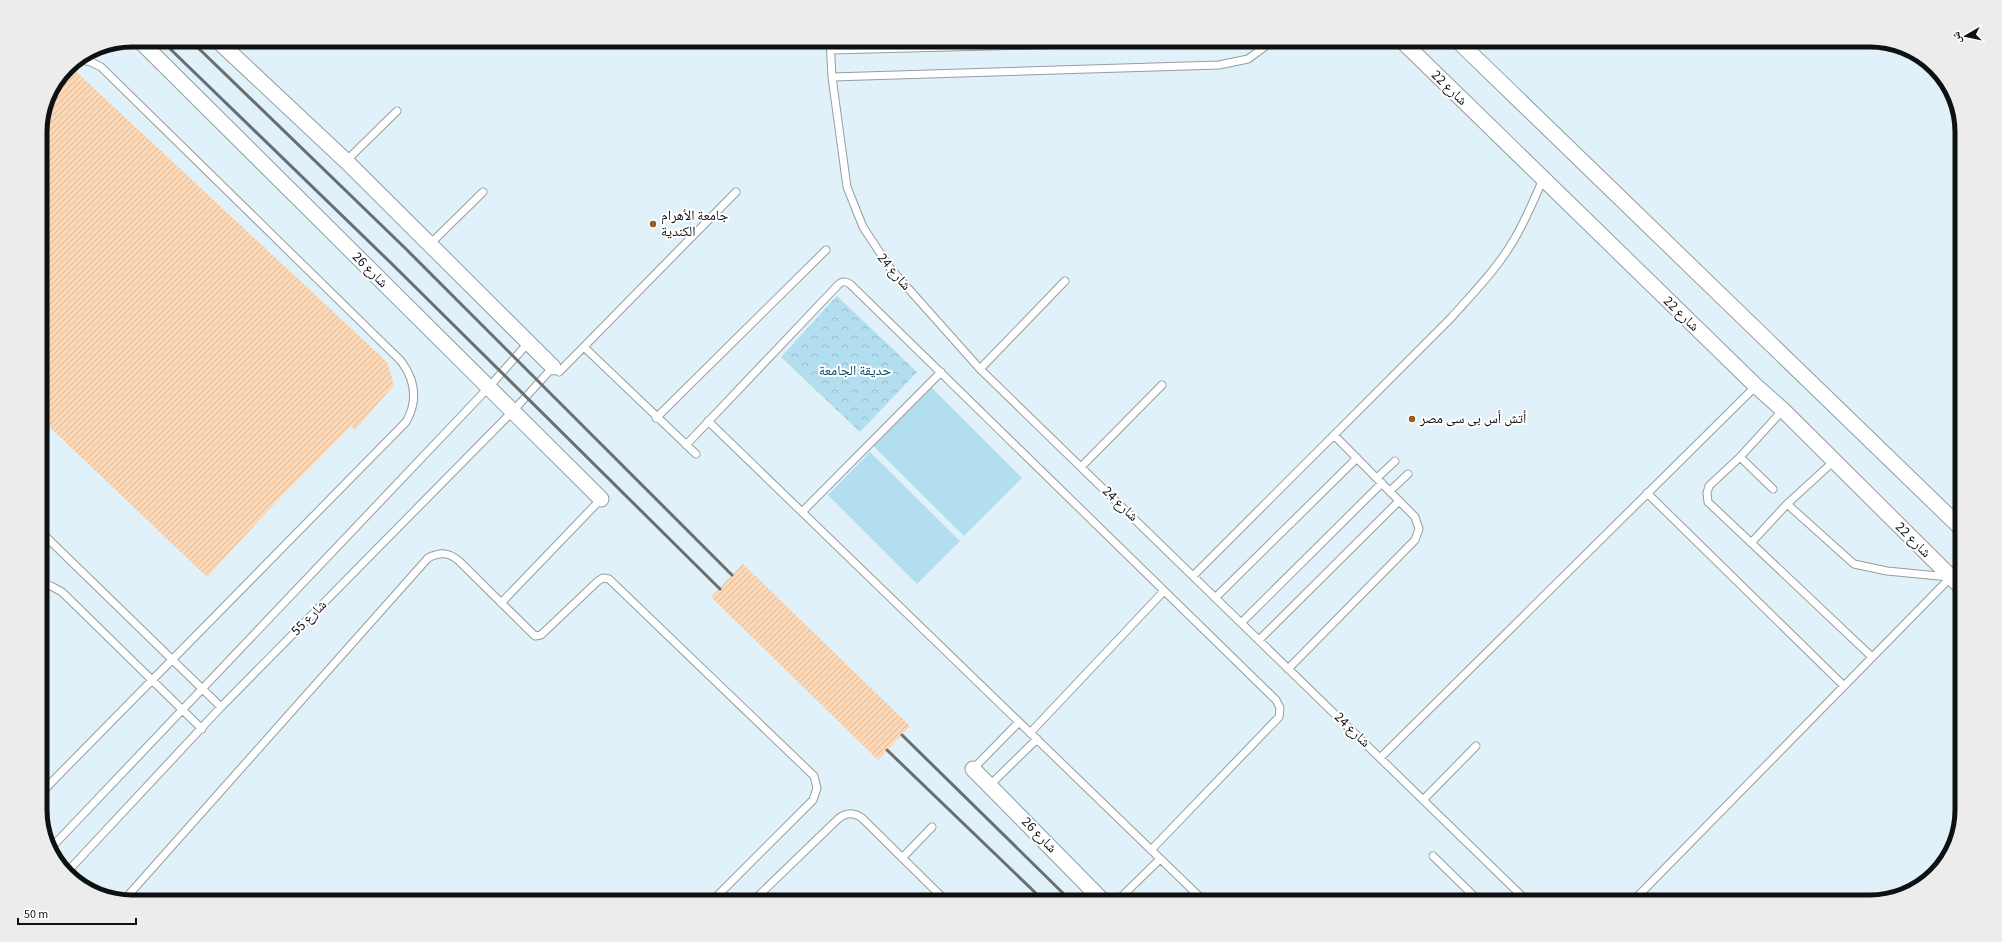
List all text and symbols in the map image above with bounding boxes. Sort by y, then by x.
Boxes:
north arrow [1946,16,1986,56]
text: ش [1948,30,1965,44]
street label: شارع 22 [1426,66,1472,110]
place label: جامعة الأهرام الكندية [661,206,728,242]
marker: جامعة الأهرام الكندية [648,219,658,229]
street label: شارع 26 [348,248,392,292]
street label: شارع 24 [872,249,916,295]
street label: شارع 22 [1658,292,1704,336]
park label: حديقة الجامعة [819,361,891,381]
place label: أتش أس بى سى مصر [1419,409,1526,429]
marker: أتش أس بى سى مصر [1407,414,1417,424]
street label: شارع 24 [1097,482,1143,526]
street label: شارع 22 [1891,518,1935,562]
street label: شارع 55 [287,596,331,640]
street label: شارع 24 [1329,708,1375,752]
street label: شارع 26 [1017,812,1061,858]
scale bar [18,900,136,926]
text: 50 m [24,906,48,923]

